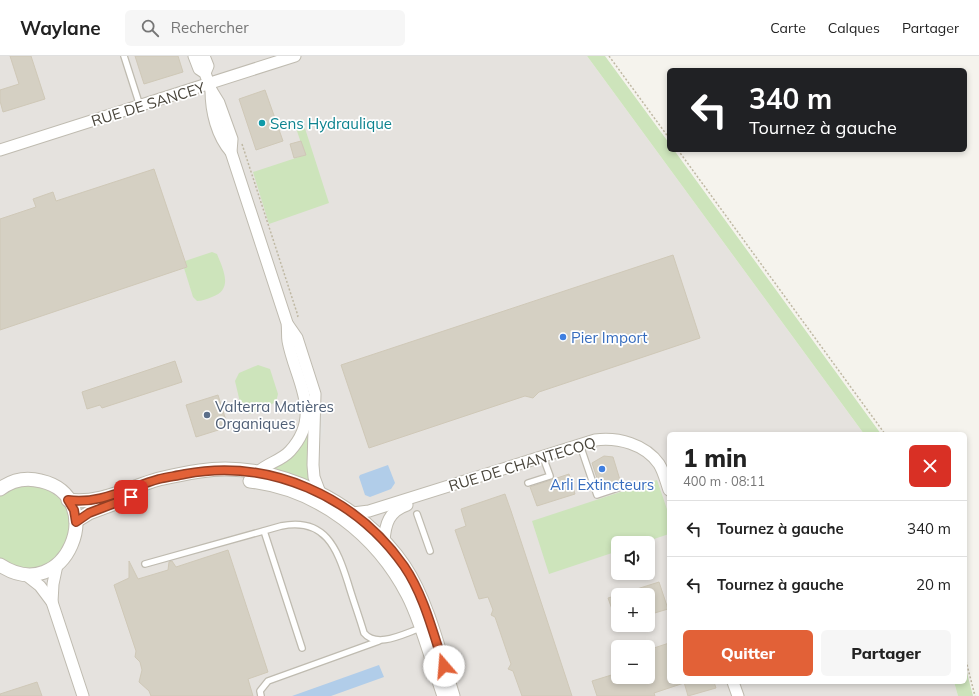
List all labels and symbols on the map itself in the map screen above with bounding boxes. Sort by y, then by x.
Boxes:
street label: RUE DE SANCEY [89,77,208,130]
place label: Sens Hydraulique [270,114,392,133]
marker: Sens Hydraulique [257,118,267,128]
place label: Pier Import [571,328,648,347]
marker: Pier Import [558,332,568,342]
place label: Valterra Matières Organiques [215,397,334,433]
marker: Valterra Matières Organiques [202,410,212,420]
street label: RUE DE CHANTECOQ [446,433,598,495]
marker: Arli Extincteurs [597,464,607,474]
place label: Arli Extincteurs [550,475,654,494]
pin [114,480,148,514]
position arrow [423,645,465,687]

